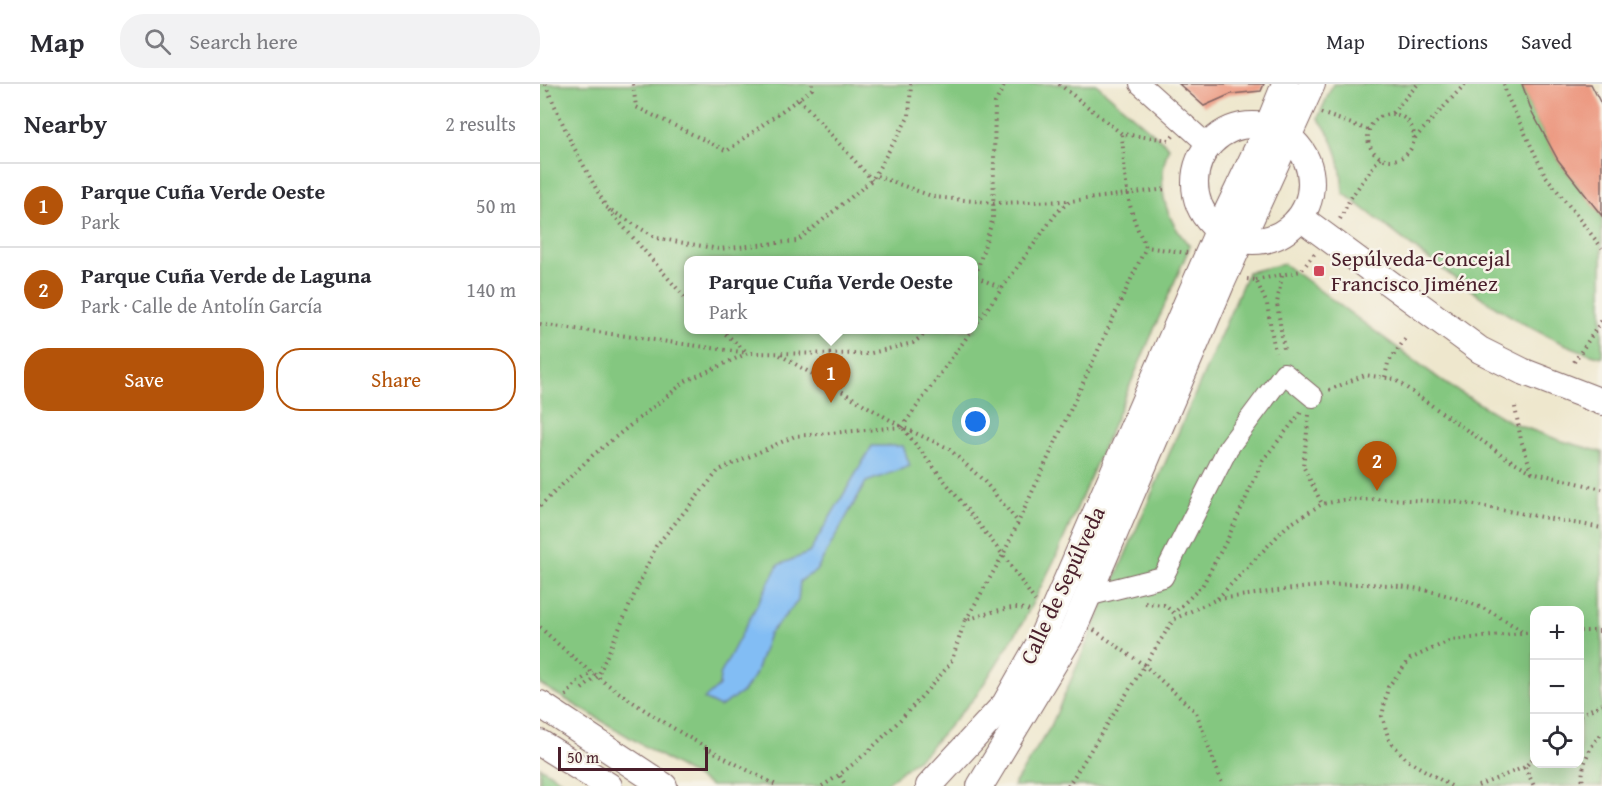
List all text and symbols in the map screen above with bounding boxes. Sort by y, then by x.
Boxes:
search box [120,14,540,68]
text: Map [30,21,84,62]
icon: search [141,25,174,58]
text: Search here [189,25,298,57]
text: Map [1326,26,1365,57]
text: Directions [1398,26,1488,57]
text: Saved [1521,26,1572,57]
text: Nearby [24,104,107,143]
text: 2 results [445,109,516,138]
text: Parque Cuña Verde Oeste [81,175,325,207]
text: 1 [38,191,49,220]
text: 50 m [476,191,516,220]
text: Park [81,207,120,236]
place label: Sepúlveda-Concejal Francisco Jiménez [1331,242,1511,299]
popup [684,256,978,334]
text: Parque Cuña Verde de Laguna [81,259,372,291]
marker: Sepúlveda-Concejal Francisco Jiménez [1312,264,1326,278]
text: Parque Cuña Verde Oeste [709,265,953,297]
text: 2 [38,275,49,304]
text: 140 m [466,275,516,304]
text: Park · Calle de Antolín García [81,291,322,320]
text: Park [709,297,747,326]
button: Save [24,348,264,411]
button: Share [276,348,516,411]
pin: 1 [812,354,850,403]
your location [961,407,990,436]
pin: 2 [1358,442,1396,491]
street label: Calle de Sepúlveda [1011,500,1113,669]
map controls [1530,606,1584,768]
button: + [1530,606,1584,660]
button: − [1530,660,1584,714]
button: locate [1530,714,1584,768]
scale bar [558,744,708,772]
text: 50 m [567,745,599,769]

